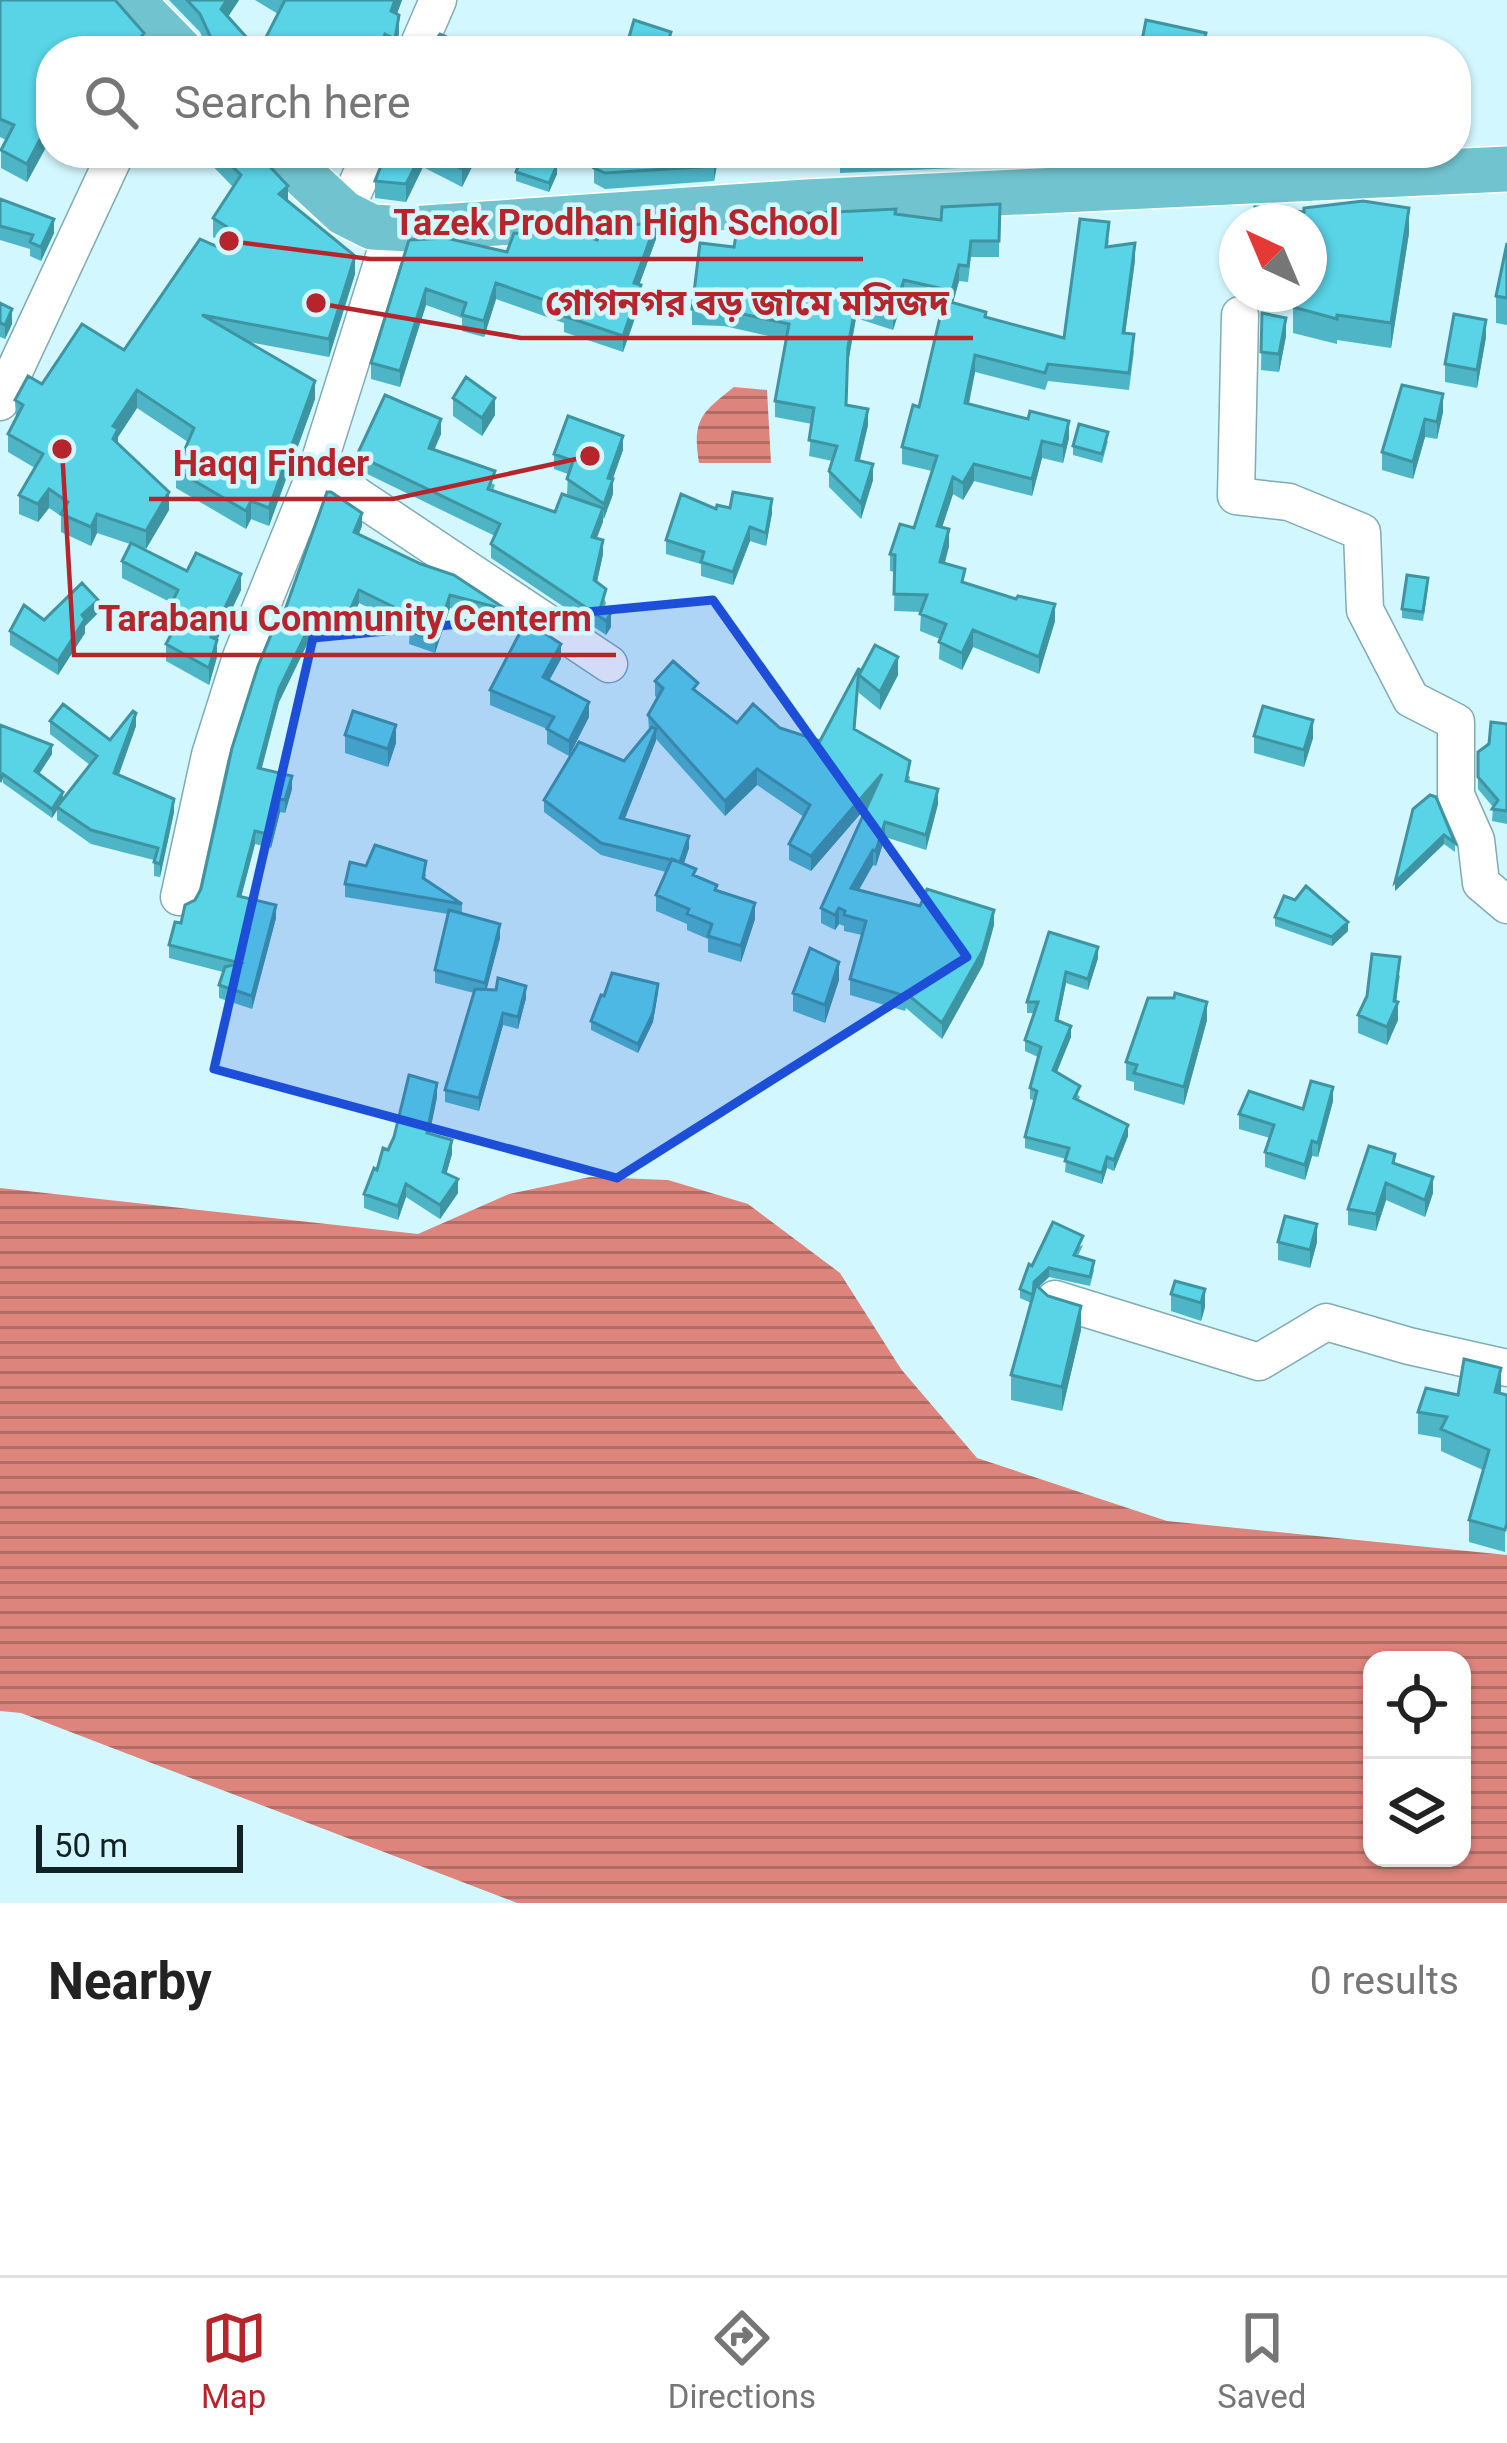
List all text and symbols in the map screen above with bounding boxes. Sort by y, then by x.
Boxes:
search box [36,36,1471,168]
icon: search [78,69,144,135]
text: Search here [174,76,411,129]
callout: Tazek Prodhan High School [370,187,863,259]
text: Tazek Prodhan High School [393,202,839,244]
north arrow [1219,204,1327,312]
callout: গোগনগর বড় জামে মসিজদ [521,266,973,338]
text: গোগনগর বড় জামে মসিজদ [545,282,950,324]
callout: Haqq Finder [149,427,393,499]
text: Haqq Finder [173,443,369,485]
callout: Tarabanu Community Centerm [74,583,616,655]
text: Tarabanu Community Centerm [98,598,592,640]
map controls [1363,1651,1471,1867]
button: locate [1363,1651,1471,1759]
button: layers [1363,1759,1471,1867]
scale bar [36,1819,243,1872]
text: 50 m [54,1826,128,1865]
text: Nearby [48,1952,212,2011]
text: 0 results [1310,1958,1459,2004]
tab: Map [201,2305,267,2416]
tab: Directions [668,2305,816,2416]
tab: Saved [1217,2305,1306,2416]

